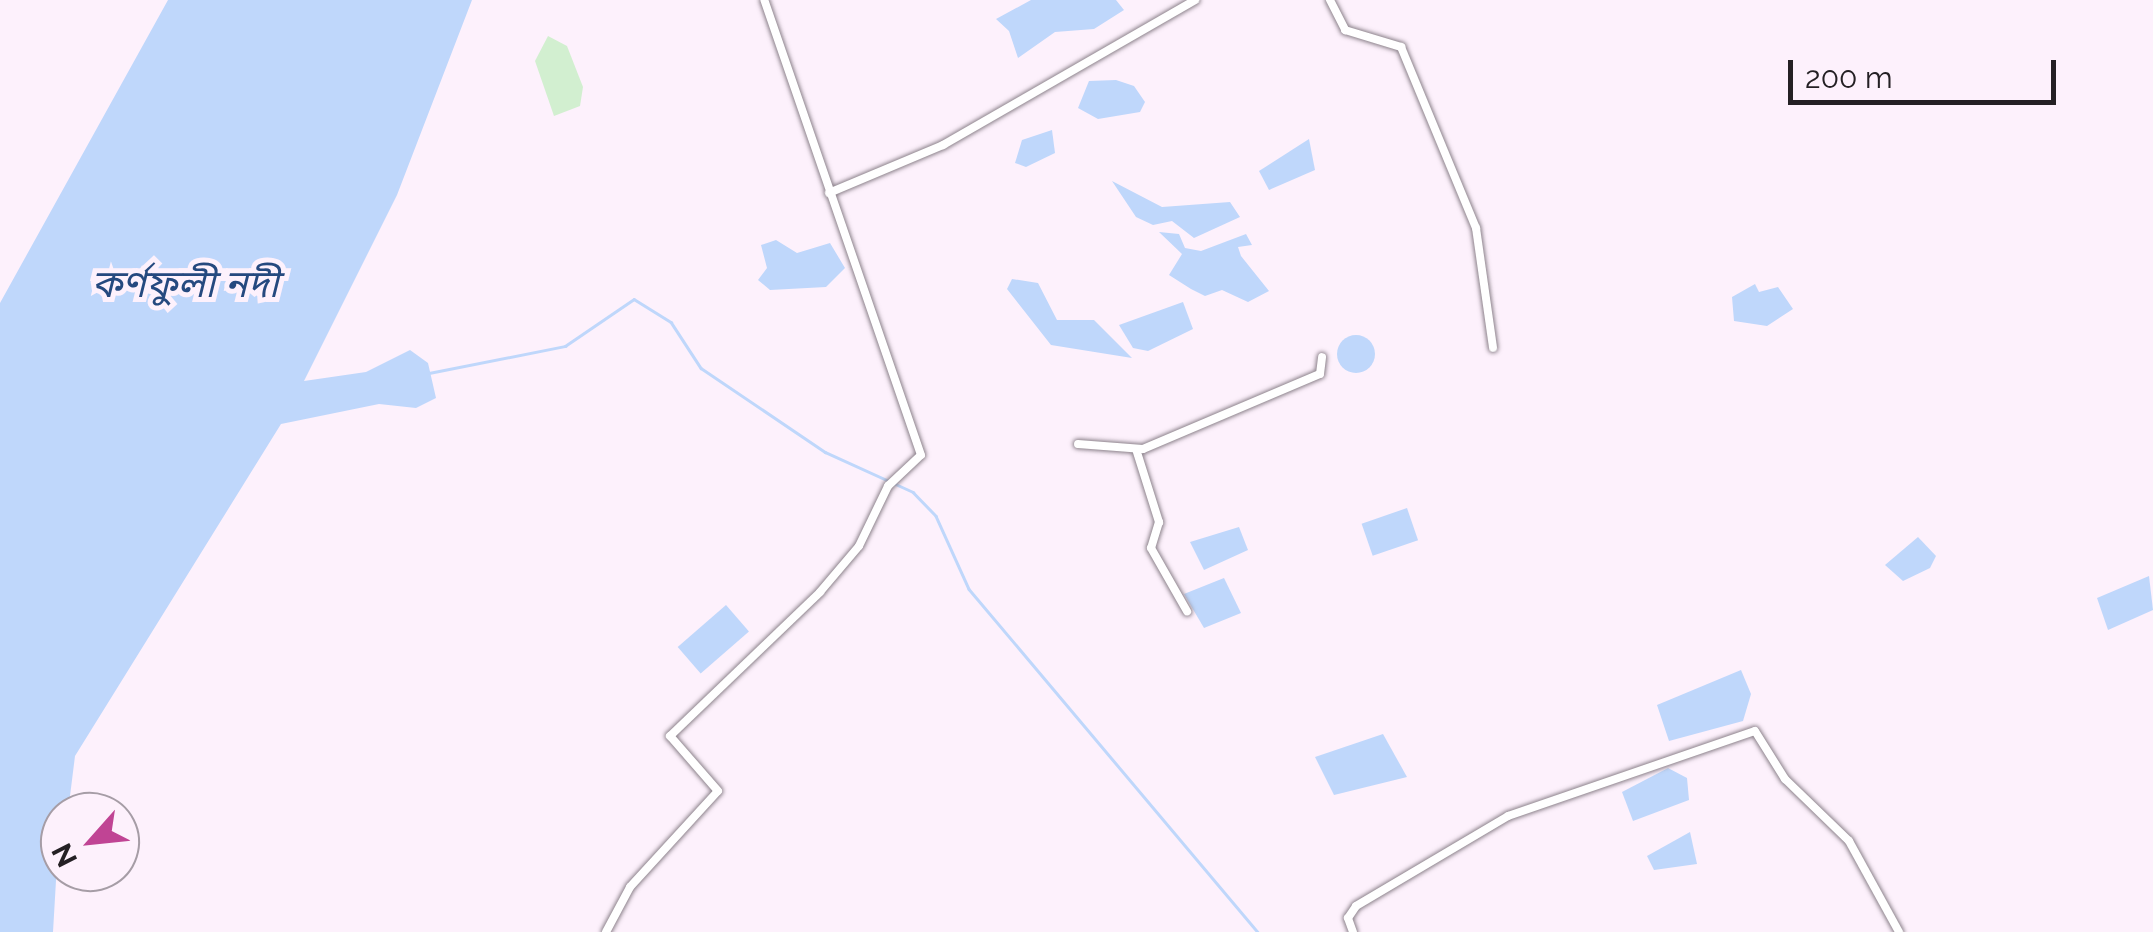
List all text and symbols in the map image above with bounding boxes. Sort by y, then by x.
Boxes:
scale bar [1793,40,2060,102]
text: 200 m [1805,60,1893,95]
water label: কর্ণফুলী নদী [91,261,279,307]
north arrow [40,792,140,892]
text: N [45,838,84,872]

